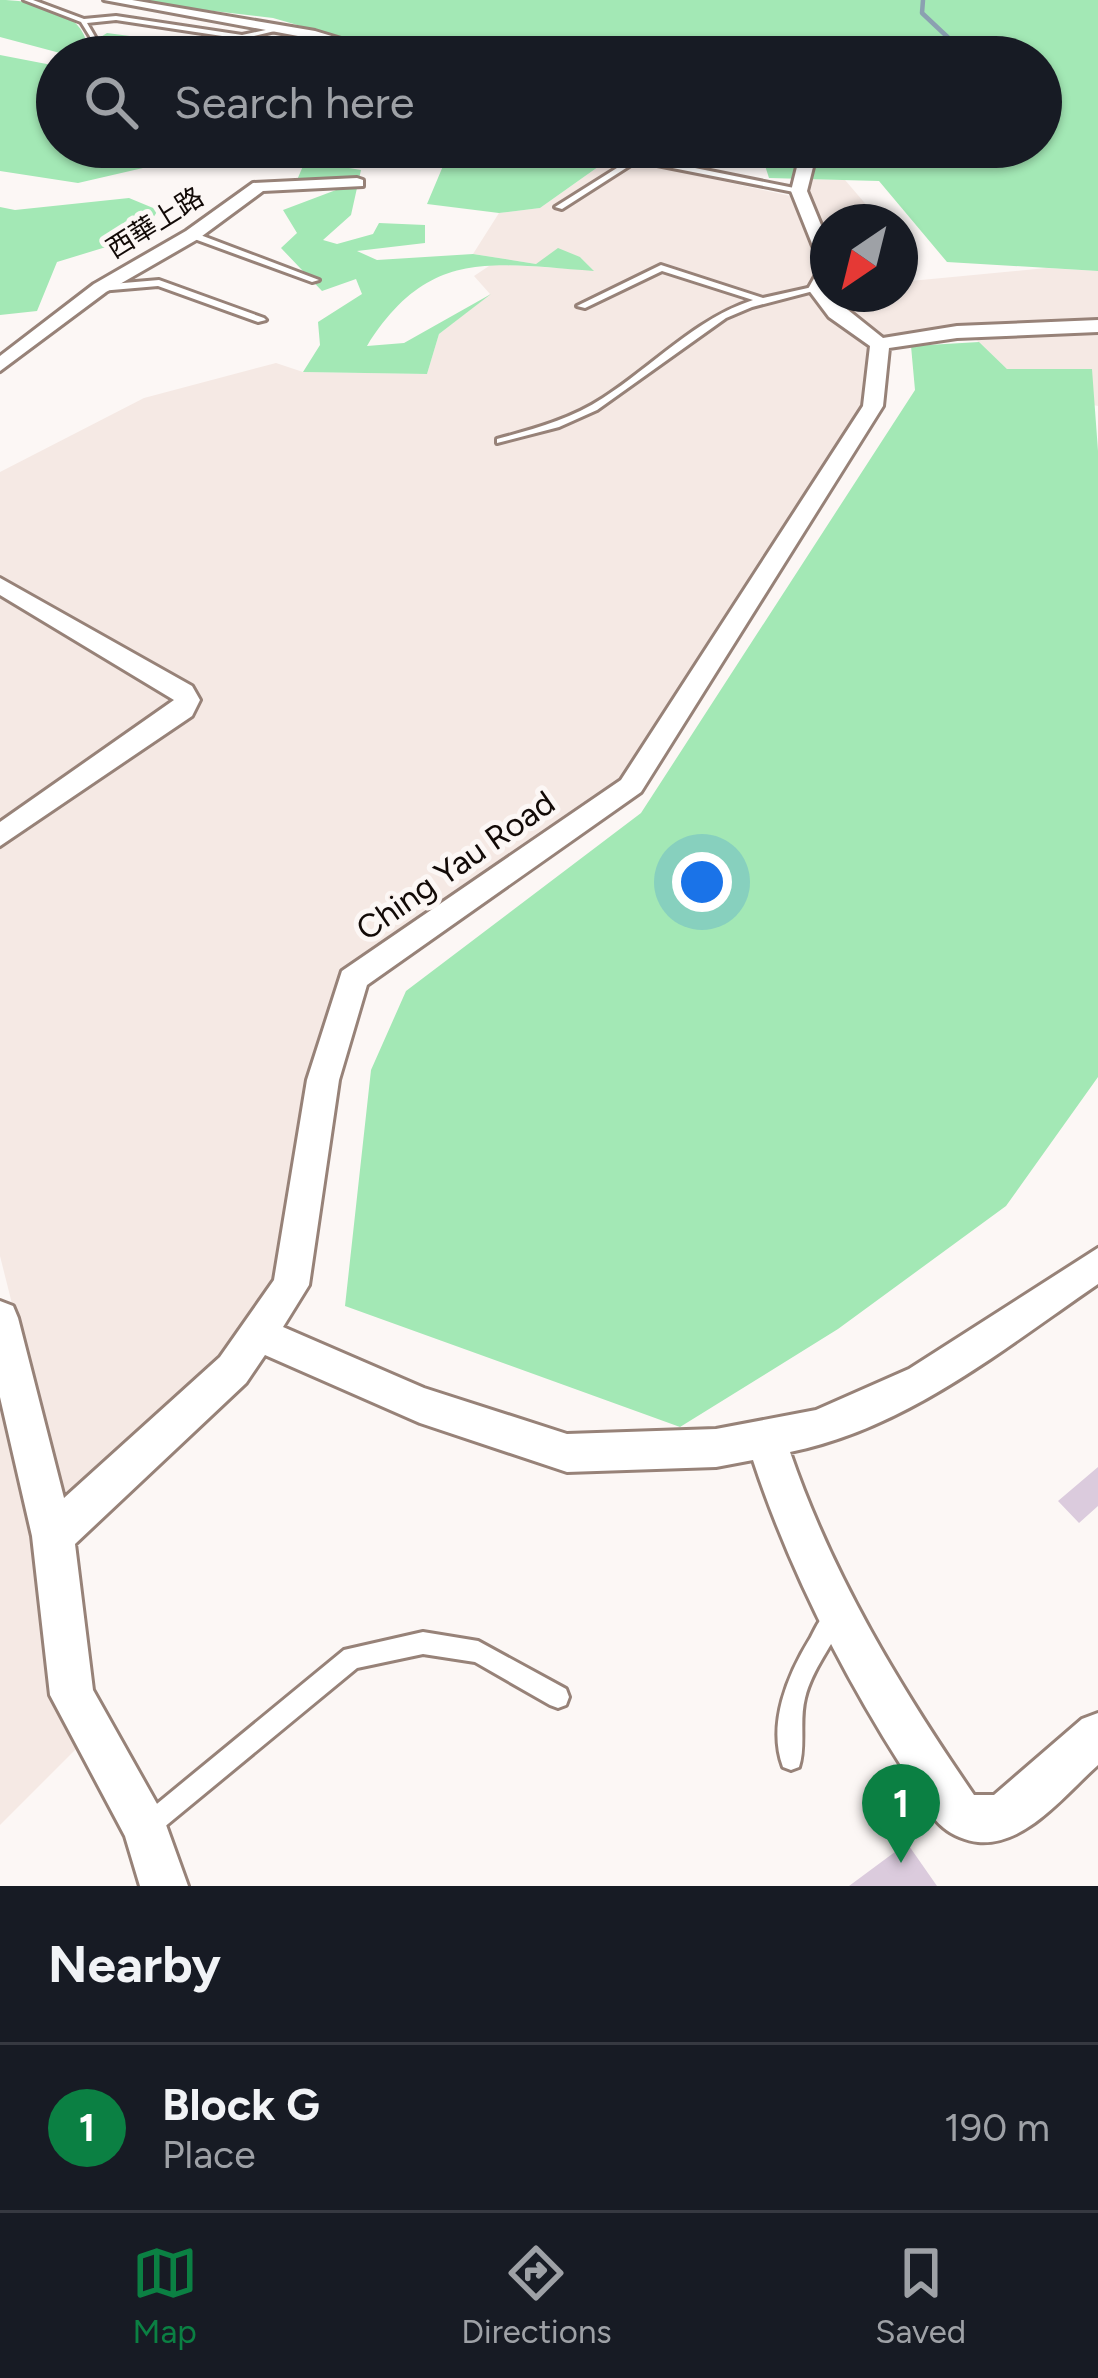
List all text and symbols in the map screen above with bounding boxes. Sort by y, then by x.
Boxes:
search box [36,36,1062,168]
icon: search [78,69,144,135]
text: Search here [174,75,414,129]
street label: 西華上路 [100,180,209,265]
north arrow [810,204,918,312]
street label: Ching Yau Road [349,783,562,948]
your location [672,852,732,912]
pin: 1 [862,1764,940,1863]
text: Nearby [48,1934,221,1995]
text: Block G [162,2077,320,2131]
text: 1 [79,2104,95,2151]
text: 190 m [944,2104,1050,2151]
text: Place [162,2131,255,2178]
tab: Map [132,2240,198,2351]
tab: Directions [461,2240,612,2351]
tab: Saved [875,2240,966,2351]

